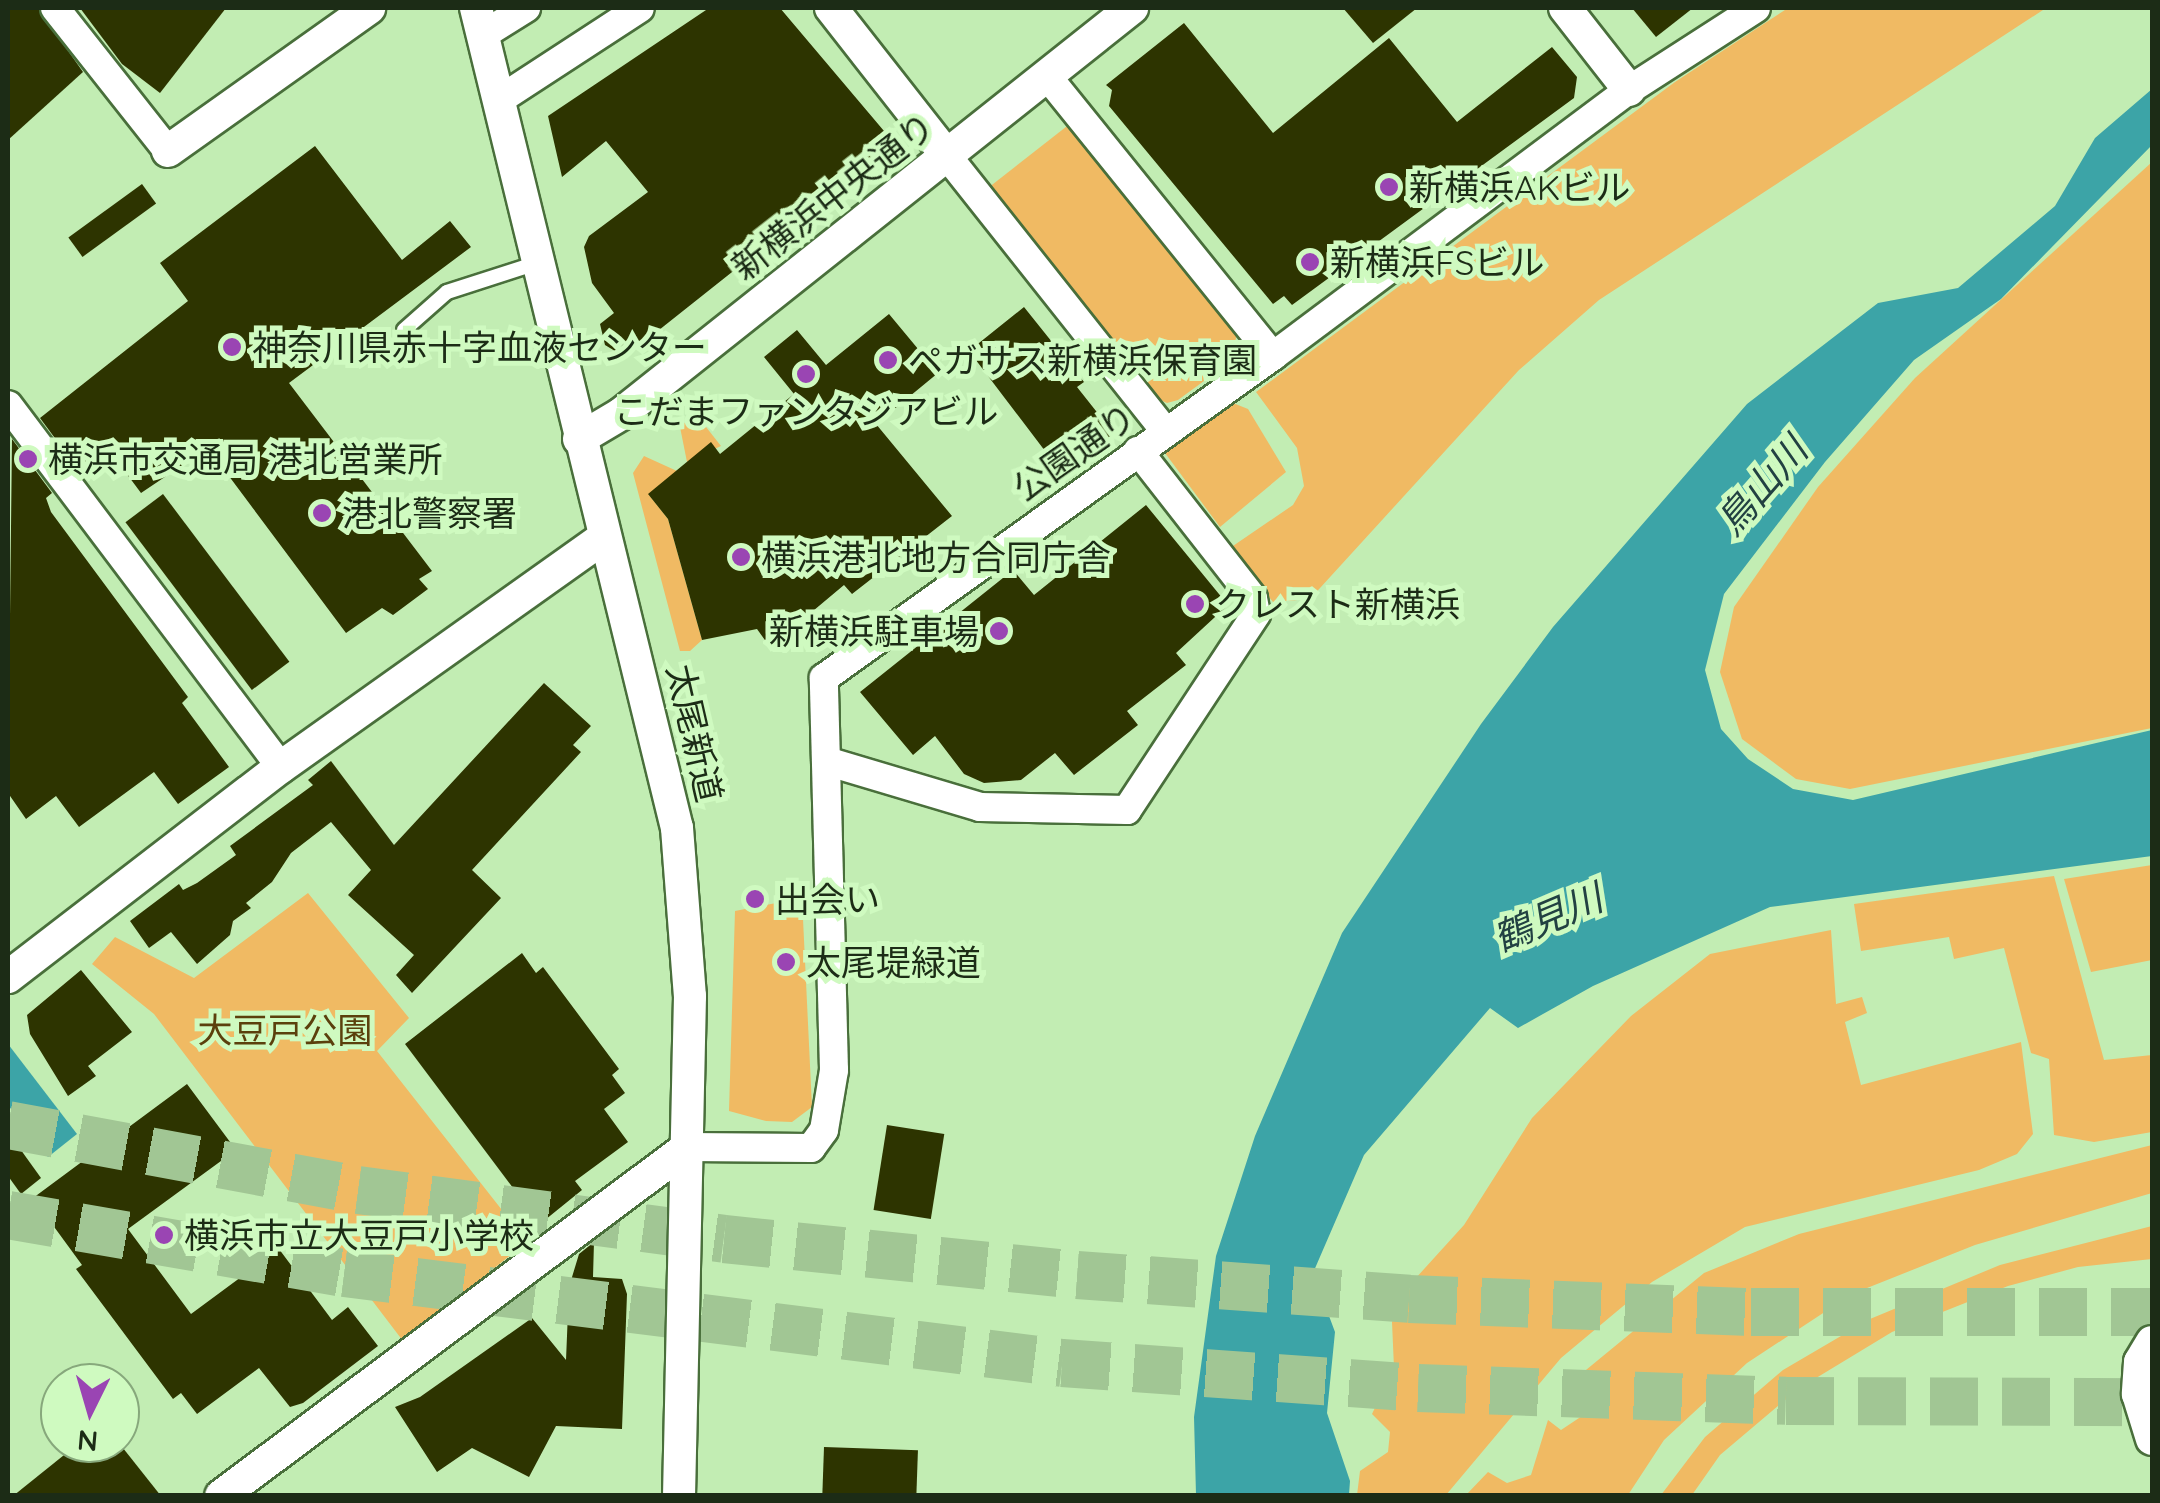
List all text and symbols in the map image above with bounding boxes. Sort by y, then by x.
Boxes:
street label: 新横浜中央通り [724,104,942,288]
place label: 新横浜AKビル [1409,166,1630,208]
marker: 新横浜AKビル [1378,176,1400,198]
place label: 新横浜FSビル [1330,241,1544,283]
marker: 新横浜FSビル [1299,251,1321,273]
place label: 神奈川県赤十字血液センター [252,326,707,368]
marker: 神奈川県赤十字血液センター [221,336,243,358]
place label: ペガサス新横浜保育園 [908,339,1258,381]
marker: ペガサス新横浜保育園 [877,349,899,371]
marker: こだまファンタジアビル [795,363,817,385]
place label: こだまファンタジアビル [614,390,998,432]
street label: 公園通り [1005,395,1143,509]
water label: 鳥山川 [1707,428,1817,544]
place label: 横浜市交通局 港北営業所 [48,438,443,480]
marker: 横浜市交通局 港北営業所 [17,448,39,470]
place label: 港北警察署 [342,492,517,534]
marker: 港北警察署 [311,502,333,524]
place label: 横浜港北地方合同庁舎 [761,536,1111,578]
marker: 横浜港北地方合同庁舎 [730,546,752,568]
place label: クレスト新横浜 [1215,583,1460,625]
marker: クレスト新横浜 [1184,593,1206,615]
place label: 新横浜駐車場 [769,610,979,652]
marker: 新横浜駐車場 [988,620,1010,642]
street label: 太尾新道 [659,660,731,806]
water label: 鶴見川 [1487,875,1609,961]
place label: 出会い [775,878,880,920]
marker: 出会い [744,888,766,910]
place label: 太尾堤緑道 [806,941,981,983]
marker: 太尾堤緑道 [775,951,797,973]
park label: 大豆戸公園 [198,1009,372,1051]
place label: 横浜市立大豆戸小学校 [184,1214,534,1256]
marker: 横浜市立大豆戸小学校 [153,1224,175,1246]
north arrow [40,1363,140,1463]
text: N [76,1423,99,1460]

